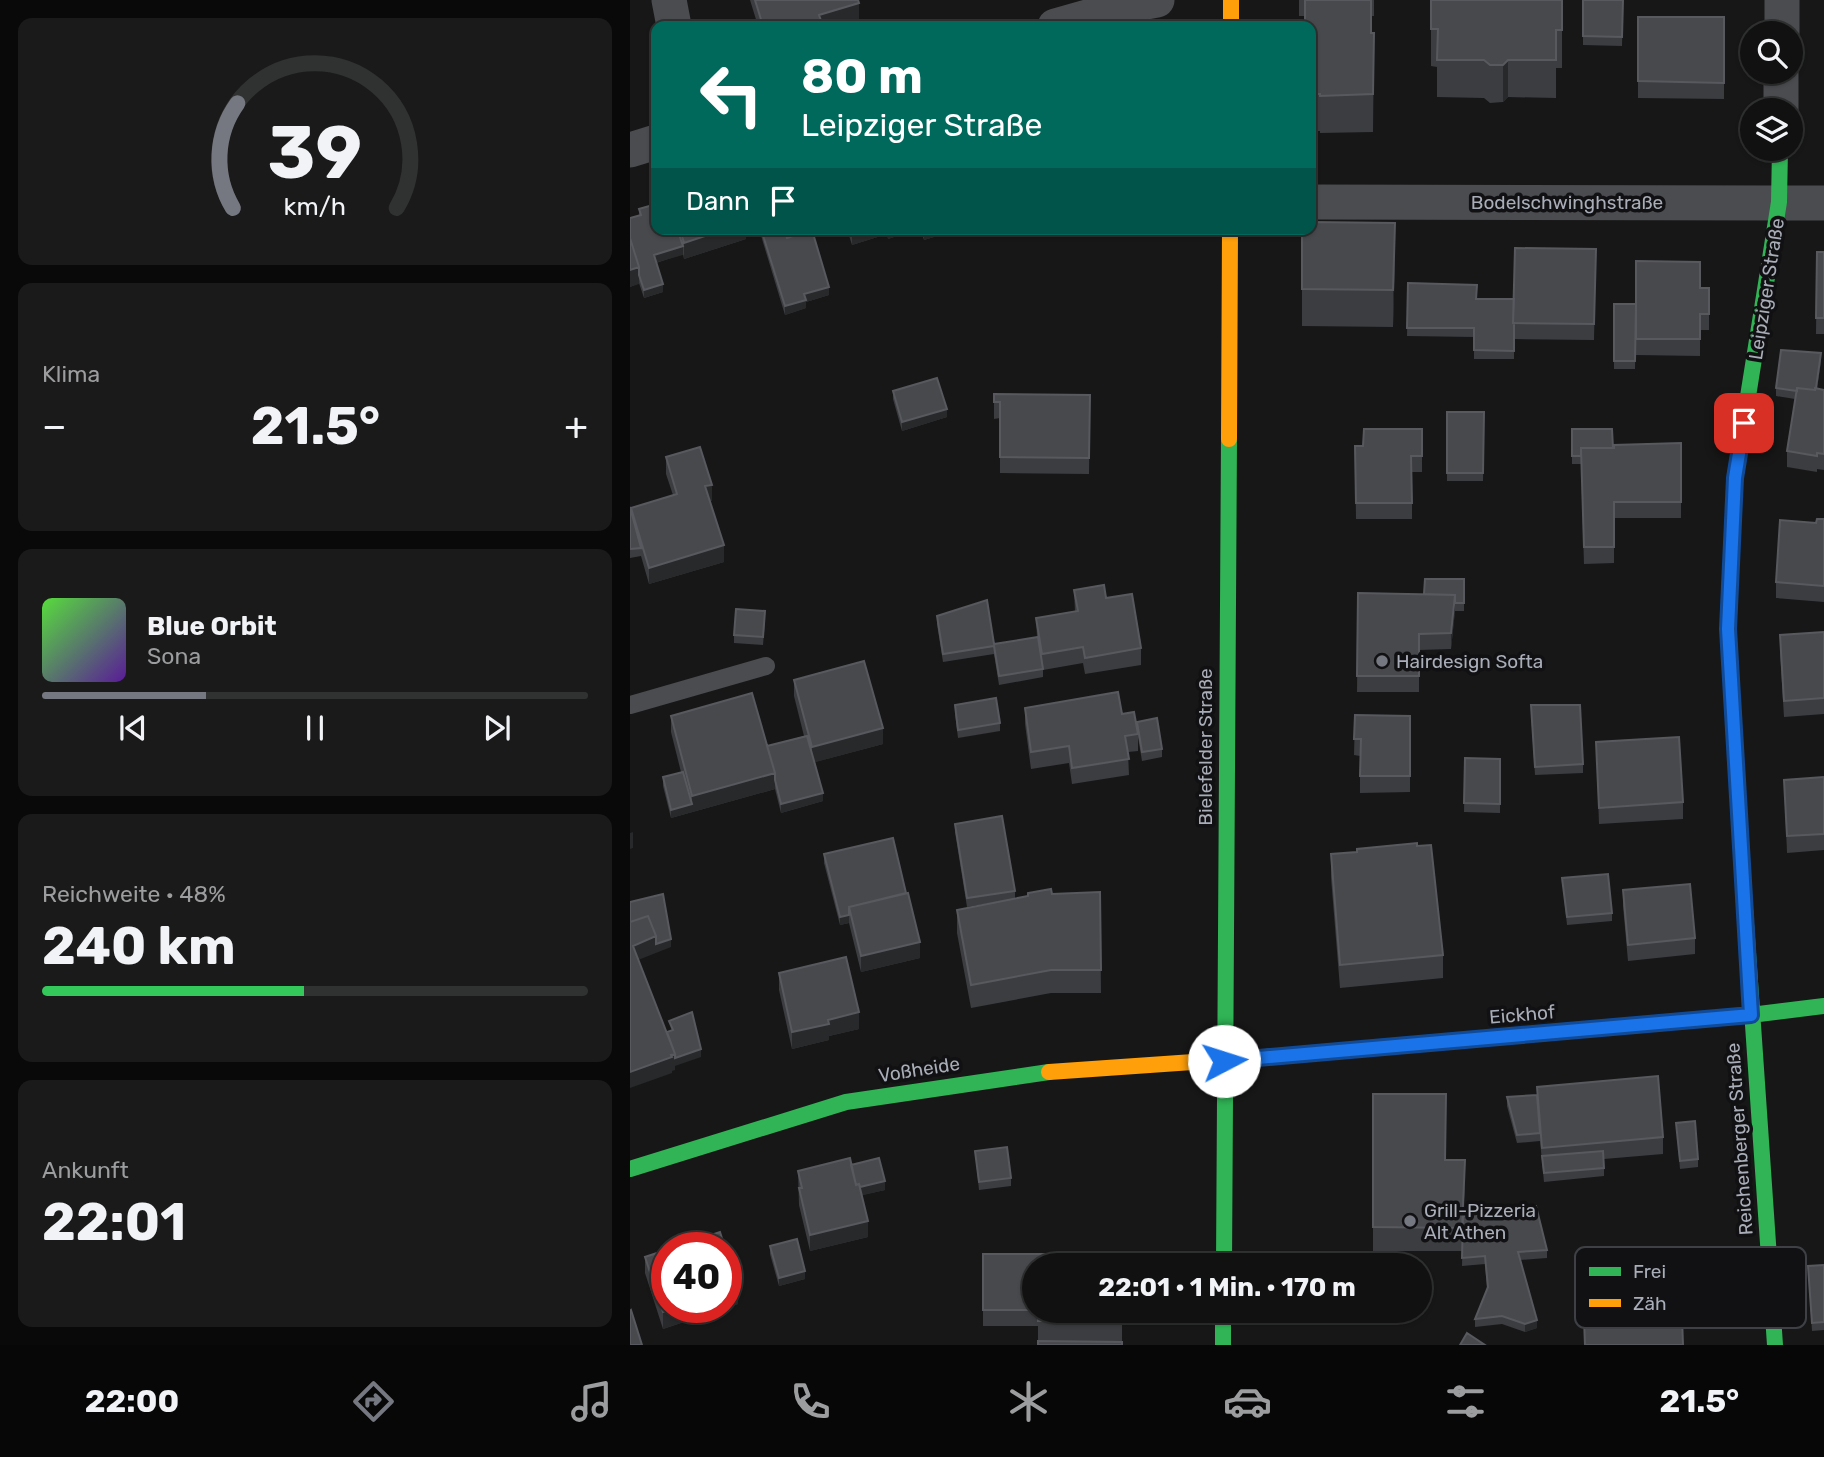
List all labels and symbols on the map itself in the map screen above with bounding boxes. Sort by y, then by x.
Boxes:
street label: Bodelschwinghstraße [1471,191,1663,214]
street label: Leipziger Straße [1744,217,1789,362]
pin [1714,393,1774,453]
place label: Hairdesign Softa [1396,650,1543,673]
marker: Hairdesign Softa [1374,653,1390,669]
street label: Bielefelder Straße [1194,668,1217,826]
street label: Eickhof [1488,1000,1557,1029]
position arrow [1187,1024,1261,1098]
street label: Reichenberger Straße [1721,1042,1758,1236]
street label: Voßheide [877,1052,962,1087]
place label: Grill-Pizzeria Alt Athen [1424,1199,1536,1244]
marker: Grill-Pizzeria Alt Athen [1402,1213,1418,1229]
speed limit sign: 40 [651,1232,742,1323]
legend [1575,1247,1806,1328]
text: Frei [1633,1260,1666,1283]
text: Zäh [1633,1292,1666,1315]

